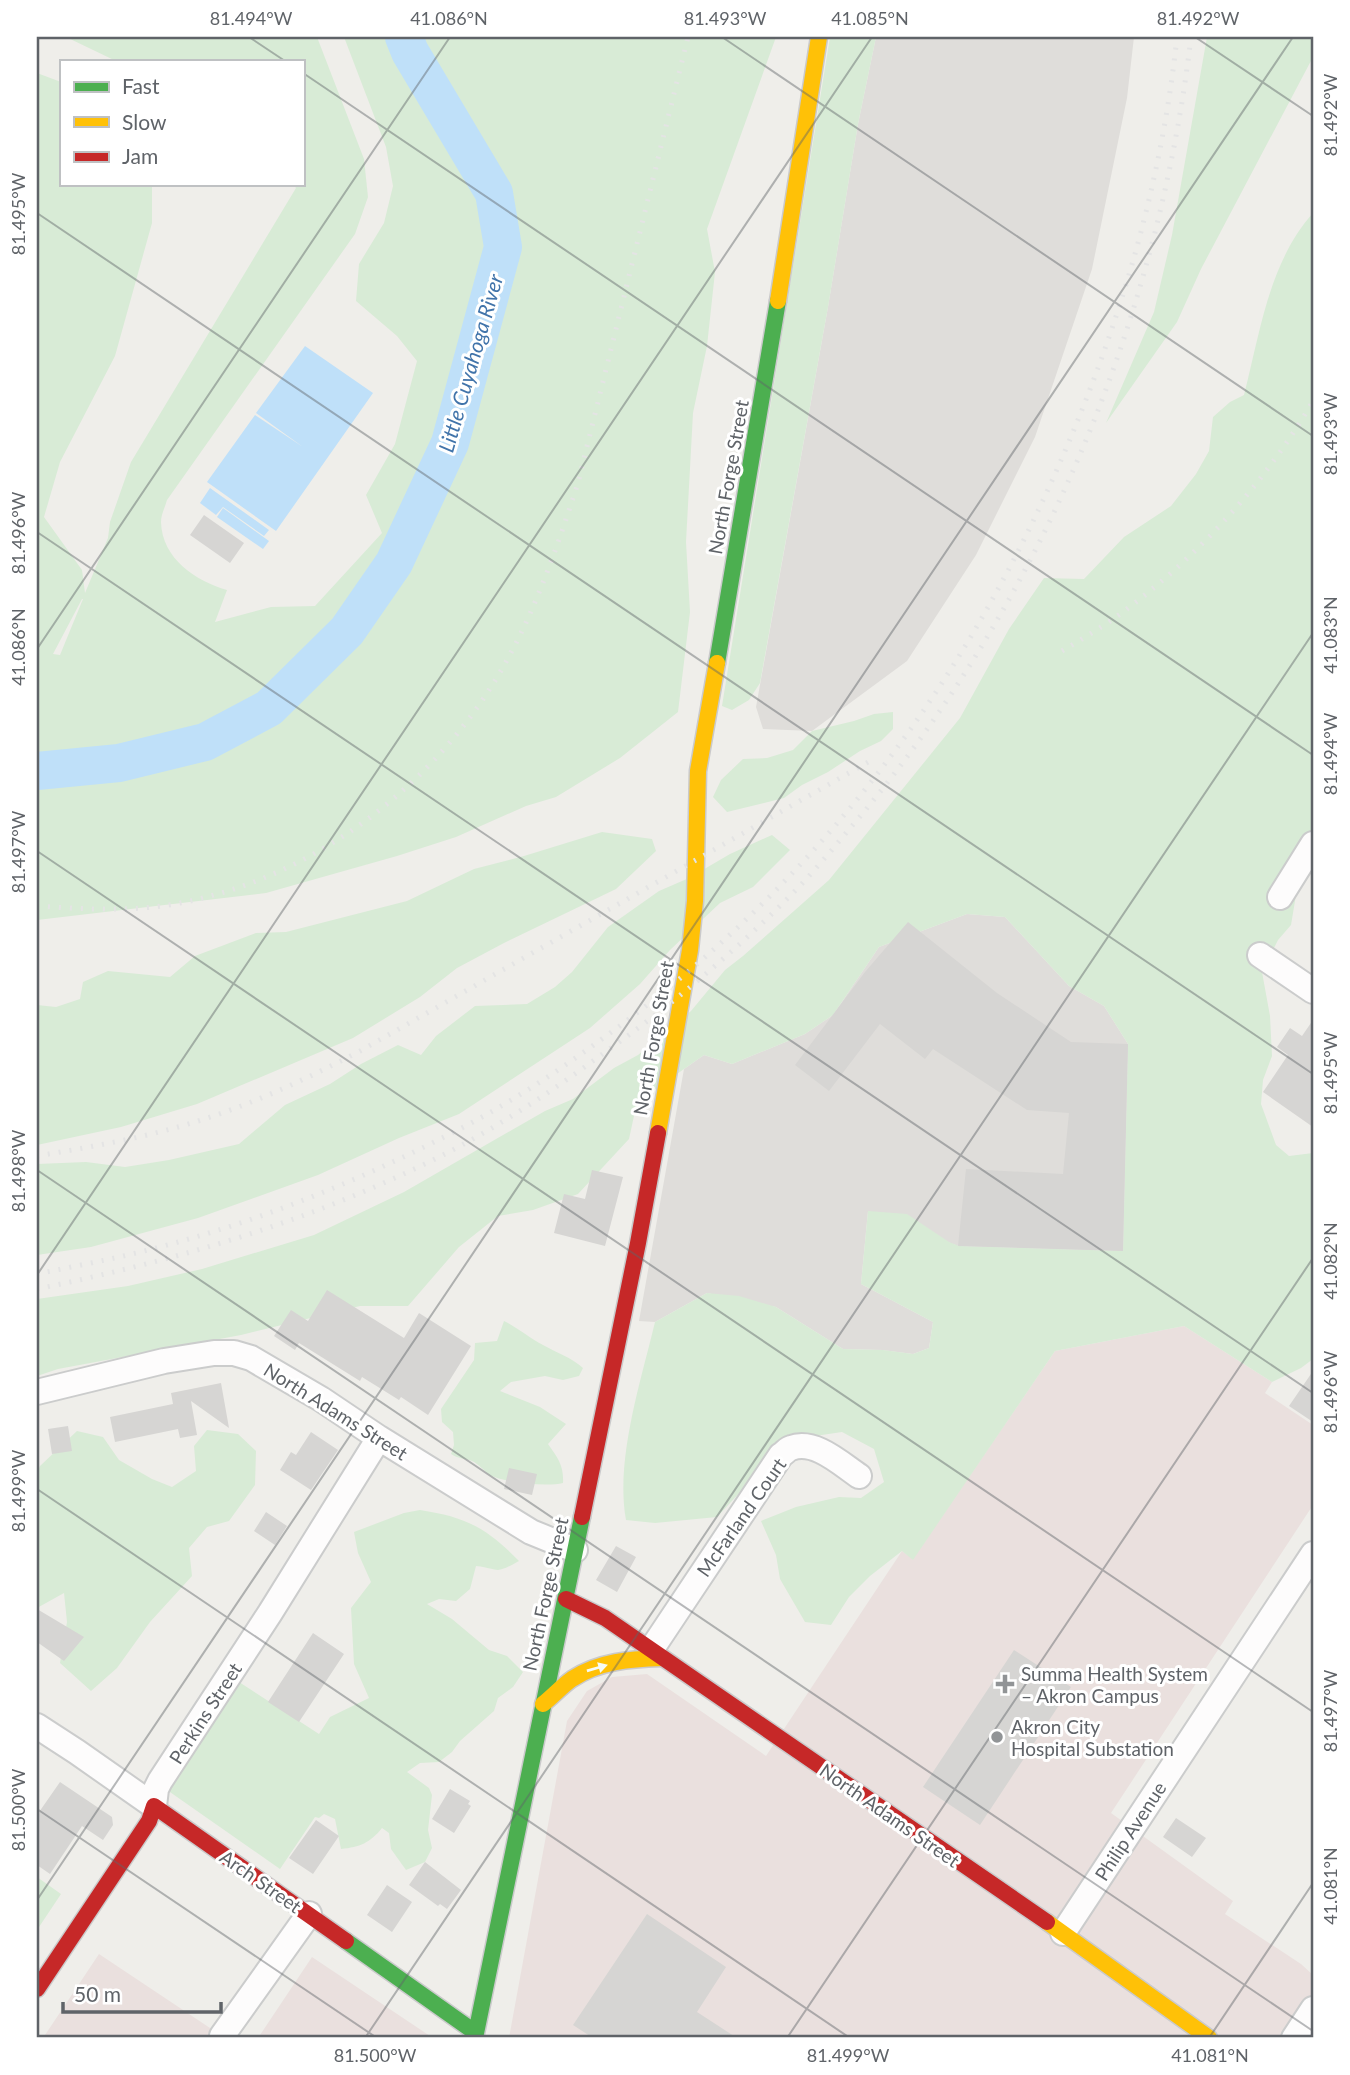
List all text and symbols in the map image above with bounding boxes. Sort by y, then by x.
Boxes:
text: 81.494°W [210,7,293,29]
text: 41.086°N [410,7,488,29]
text: 81.493°W [684,7,767,29]
text: 41.085°N [831,7,909,29]
text: 81.492°W [1157,7,1240,29]
legend [60,60,304,186]
text: Fast [122,73,160,98]
text: 81.492°W [1319,73,1341,156]
text: Slow [122,109,167,134]
text: Jam [122,143,158,168]
text: 81.495°W [7,172,29,255]
water label: Little Cuyahoga River [433,270,508,455]
text: 81.493°W [1319,392,1341,475]
street label: North Forge Street [703,398,753,556]
text: 81.496°W [7,491,29,574]
text: 41.083°N [1319,596,1341,674]
text: 41.086°N [7,608,29,686]
text: 81.494°W [1319,712,1341,795]
text: 81.497°W [7,810,29,893]
street label: North Forge Street [628,959,678,1117]
text: 81.495°W [1319,1031,1341,1114]
text: 81.498°W [7,1129,29,1212]
text: 41.082°N [1319,1222,1341,1300]
text: 81.496°W [1319,1350,1341,1433]
street label: North Adams Street [260,1358,412,1465]
text: 81.499°W [7,1449,29,1532]
street label: McFarland Court [692,1453,791,1581]
street label: North Forge Street [518,1515,573,1673]
street label: Perkins Street [164,1658,246,1768]
one-way arrow [587,1662,608,1672]
place label: Summa Health System – Akron Campus [1021,1662,1208,1707]
text: 81.497°W [1319,1669,1341,1752]
marker: Summa Health System – Akron Campus [995,1674,1015,1694]
place label: Akron City Hospital Substation [1011,1715,1174,1760]
marker: Akron City Hospital Substation [989,1729,1005,1745]
street label: North Adams Street [816,1758,964,1872]
text: 81.500°W [7,1768,29,1851]
street label: Philip Avenue [1089,1777,1171,1885]
street label: Arch Street [216,1845,306,1917]
text: 41.081°N [1319,1847,1341,1925]
scale bar [63,1970,220,2014]
text: 50 m [74,1981,121,2006]
text: 81.500°W [334,2044,417,2066]
text: 81.499°W [807,2044,890,2066]
text: 41.081°N [1171,2044,1249,2066]

